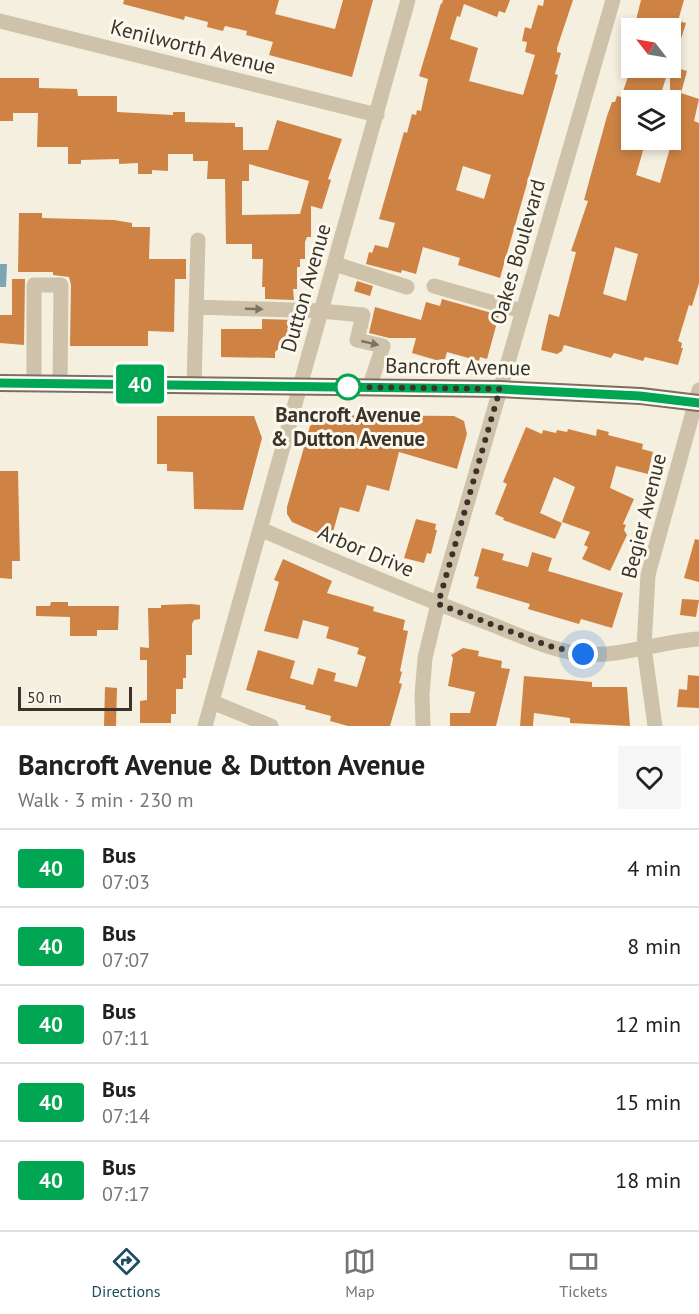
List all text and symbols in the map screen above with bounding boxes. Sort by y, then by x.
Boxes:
street label: Kenilworth Avenue [108,13,278,80]
north arrow [621,18,681,78]
map controls [621,18,681,150]
button: layers [621,90,681,150]
street label: Oakes Boulevard [484,176,551,328]
street label: Dutton Avenue [274,221,337,355]
one-way arrow [245,304,264,314]
one-way arrow [360,338,379,348]
street label: Bancroft Avenue [385,352,531,381]
line badge: 40 [113,364,167,404]
text: 40 [128,371,152,398]
marker: Bancroft Avenue & Dutton Avenue [335,374,361,400]
place label: Bancroft Avenue & Dutton Avenue [271,401,425,452]
street label: Begier Avenue [615,451,672,581]
street label: Arbor Drive [314,518,418,583]
your location [568,639,598,669]
scale bar [18,684,132,712]
text: 50 m [27,687,62,707]
text: Bancroft Avenue & Dutton Avenue [18,746,425,783]
button: heart [618,746,681,809]
text: Walk · 3 min · 230 m [18,787,194,813]
text: Bus [102,841,136,869]
text: 4 min [627,854,681,882]
text: 40 [39,855,63,882]
text: 07:03 [102,869,150,895]
text: Bus [102,919,136,947]
text: 8 min [627,932,681,960]
text: 40 [39,933,63,960]
text: 07:07 [102,947,150,973]
text: Bus [102,997,136,1025]
text: 12 min [615,1010,681,1038]
text: 40 [39,1011,63,1038]
text: 07:11 [102,1025,150,1051]
text: Bus [102,1075,136,1103]
text: 15 min [615,1088,681,1116]
text: 40 [39,1089,63,1116]
text: 07:14 [102,1103,150,1129]
text: Bus [102,1153,136,1181]
text: 18 min [615,1166,681,1194]
text: 40 [39,1167,63,1194]
text: 07:17 [102,1181,150,1207]
tab: Directions [91,1245,161,1301]
tab: Map [343,1245,376,1301]
tab: Tickets [559,1245,608,1301]

